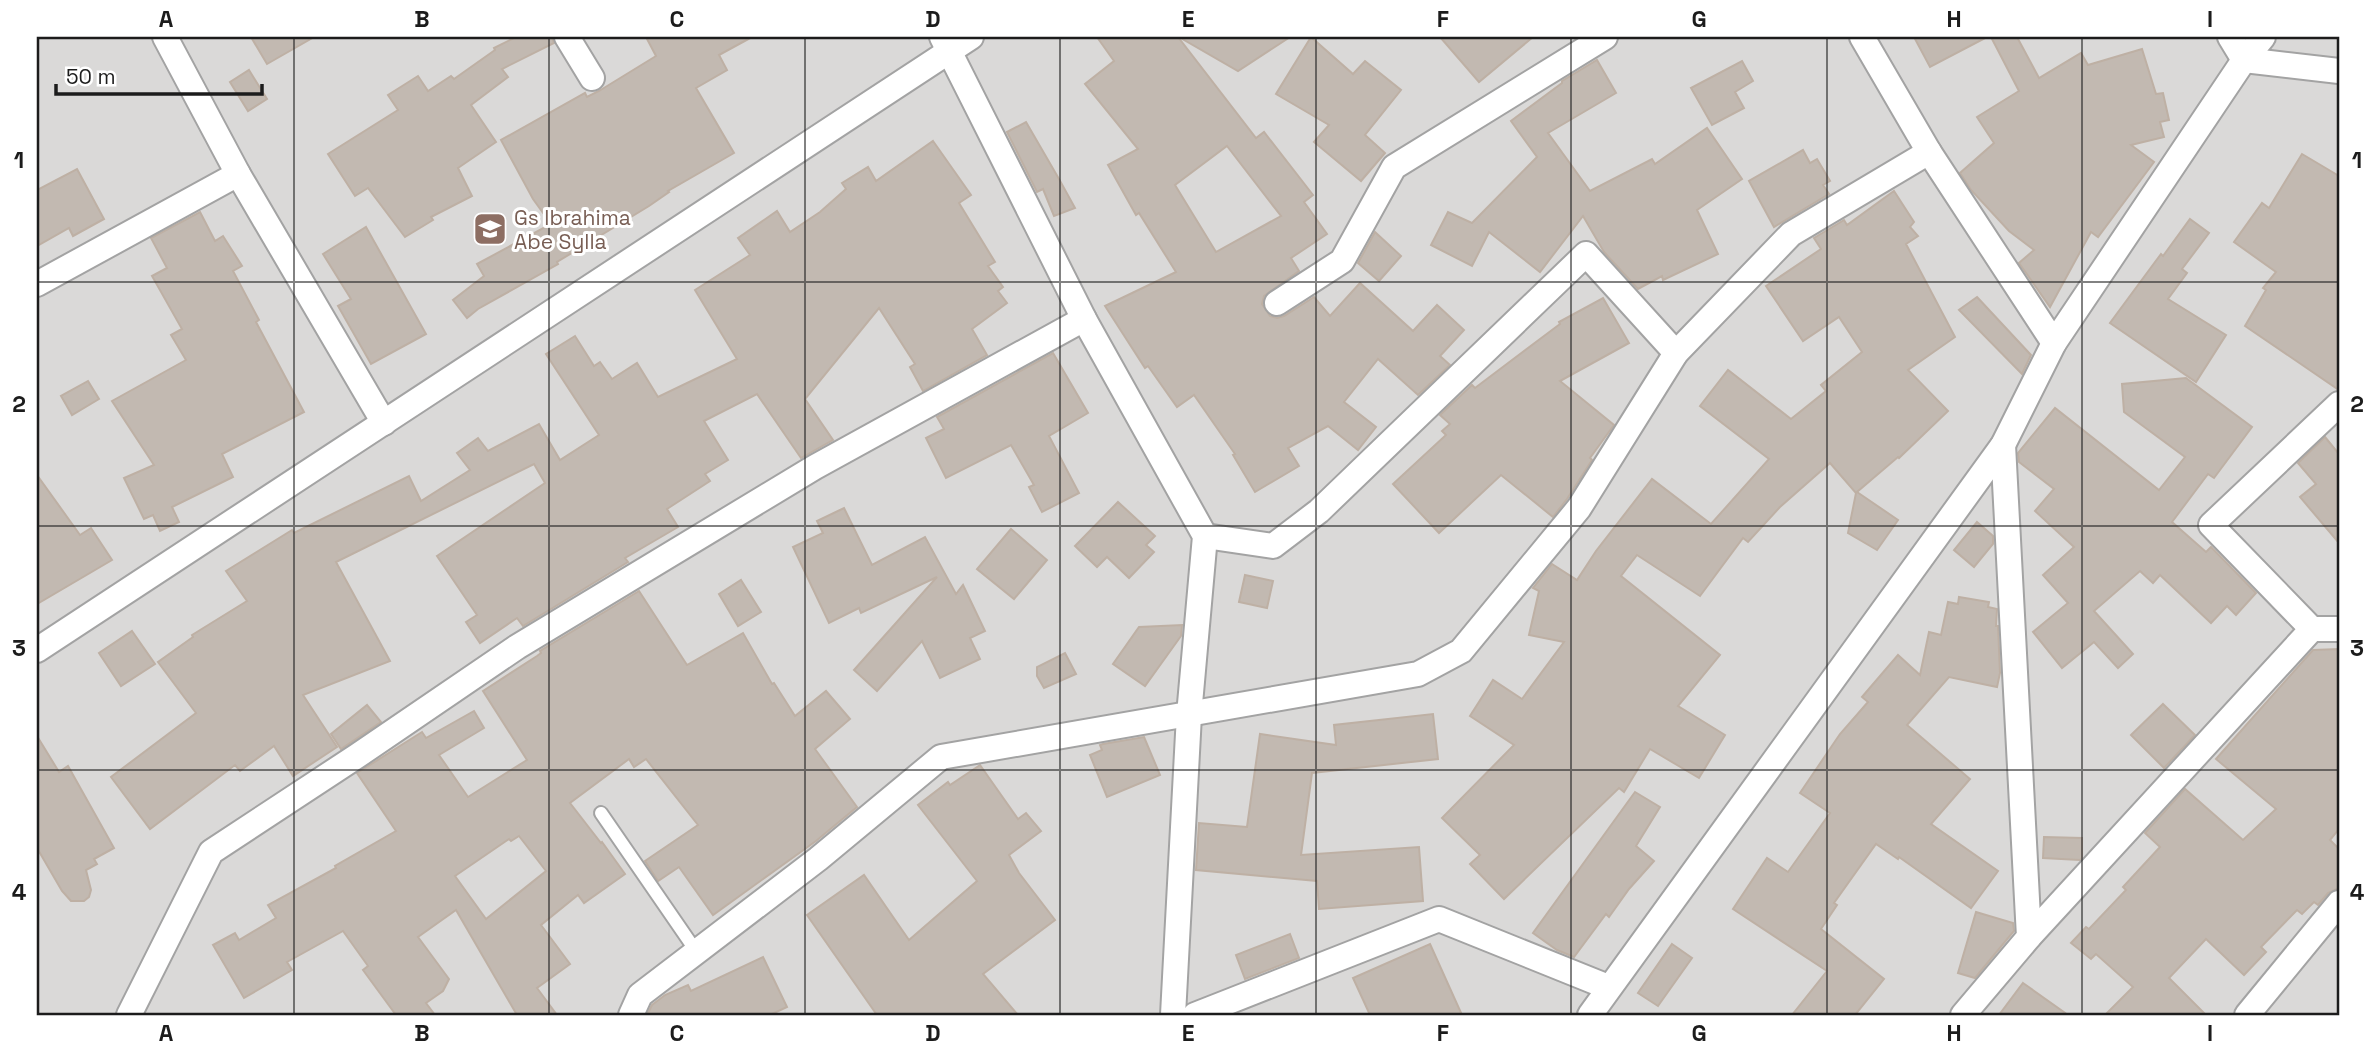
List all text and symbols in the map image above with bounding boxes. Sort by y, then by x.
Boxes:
text: A [159,4,174,34]
text: B [414,4,430,34]
text: C [670,4,684,34]
text: D [925,4,941,34]
text: E [1182,4,1194,34]
text: F [1437,4,1449,34]
text: G [1691,4,1707,34]
text: H [1946,4,1962,34]
text: I [2207,4,2213,34]
scale bar [56,52,262,96]
text: 50 m [66,63,116,90]
text: 1 [14,145,24,175]
text: 1 [2352,145,2362,175]
place label: Gs Ibrahima Abe Sylla [514,204,631,255]
school or university icon: Gs Ibrahima Abe Sylla [471,210,509,248]
text: 2 [12,389,26,419]
text: 2 [2350,389,2364,419]
text: 3 [12,633,26,663]
text: 3 [2350,633,2364,663]
text: 4 [12,877,27,907]
text: 4 [2350,877,2365,907]
text: A [159,1018,174,1048]
text: B [414,1018,430,1048]
text: C [670,1018,684,1048]
text: D [925,1018,941,1048]
text: E [1182,1018,1194,1048]
text: F [1437,1018,1449,1048]
text: G [1691,1018,1707,1048]
text: H [1946,1018,1962,1048]
text: I [2207,1018,2213,1048]

